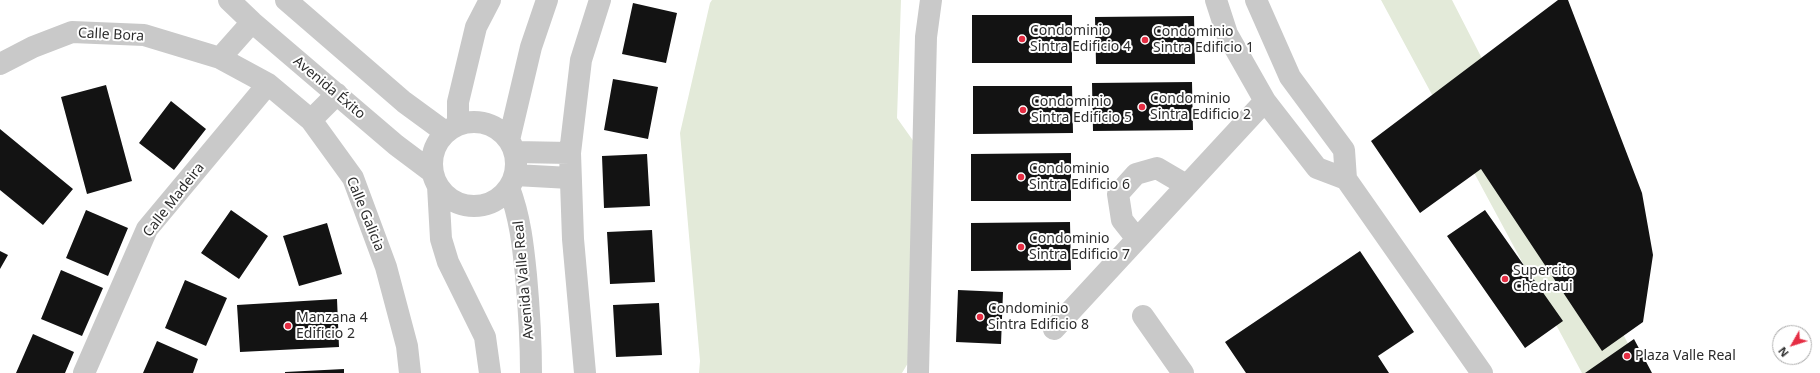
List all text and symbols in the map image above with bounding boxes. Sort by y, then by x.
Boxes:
place label: Condominio Sintra Edificio 4 [1030,23,1131,56]
place label: Condominio Sintra Edificio 1 [1153,24,1254,56]
street label: Calle Bora [77,25,145,45]
marker: Condominio Sintra Edificio 4 [1017,34,1027,44]
marker: Condominio Sintra Edificio 1 [1140,35,1150,45]
street label: Avenida Éxito [290,53,368,123]
place label: Condominio Sintra Edificio 2 [1150,91,1251,124]
place label: Condominio Sintra Edificio 5 [1031,94,1132,126]
marker: Condominio Sintra Edificio 2 [1137,102,1147,112]
marker: Condominio Sintra Edificio 5 [1018,105,1028,115]
street label: Calle Madeira [140,160,208,240]
place label: Condominio Sintra Edificio 6 [1029,161,1130,194]
marker: Condominio Sintra Edificio 6 [1016,172,1026,182]
street label: Calle Galicia [342,174,388,254]
street label: Avenida Valle Real [510,220,538,340]
place label: Condominio Sintra Edificio 7 [1029,231,1130,264]
marker: Condominio Sintra Edificio 7 [1016,242,1026,252]
place label: Supercito Chedraui [1513,263,1575,296]
marker: Supercito Chedraui [1500,274,1510,284]
place label: Condominio Sintra Edificio 8 [988,301,1089,334]
place label: Manzana 4 Edificio 2 [296,310,368,342]
marker: Condominio Sintra Edificio 8 [975,312,985,322]
marker: Manzana 4 Edificio 2 [283,321,293,331]
north arrow [1772,325,1812,365]
text: N [1774,344,1792,360]
place label: Plaza Valle Real [1635,348,1736,364]
marker: Plaza Valle Real [1622,351,1632,361]

